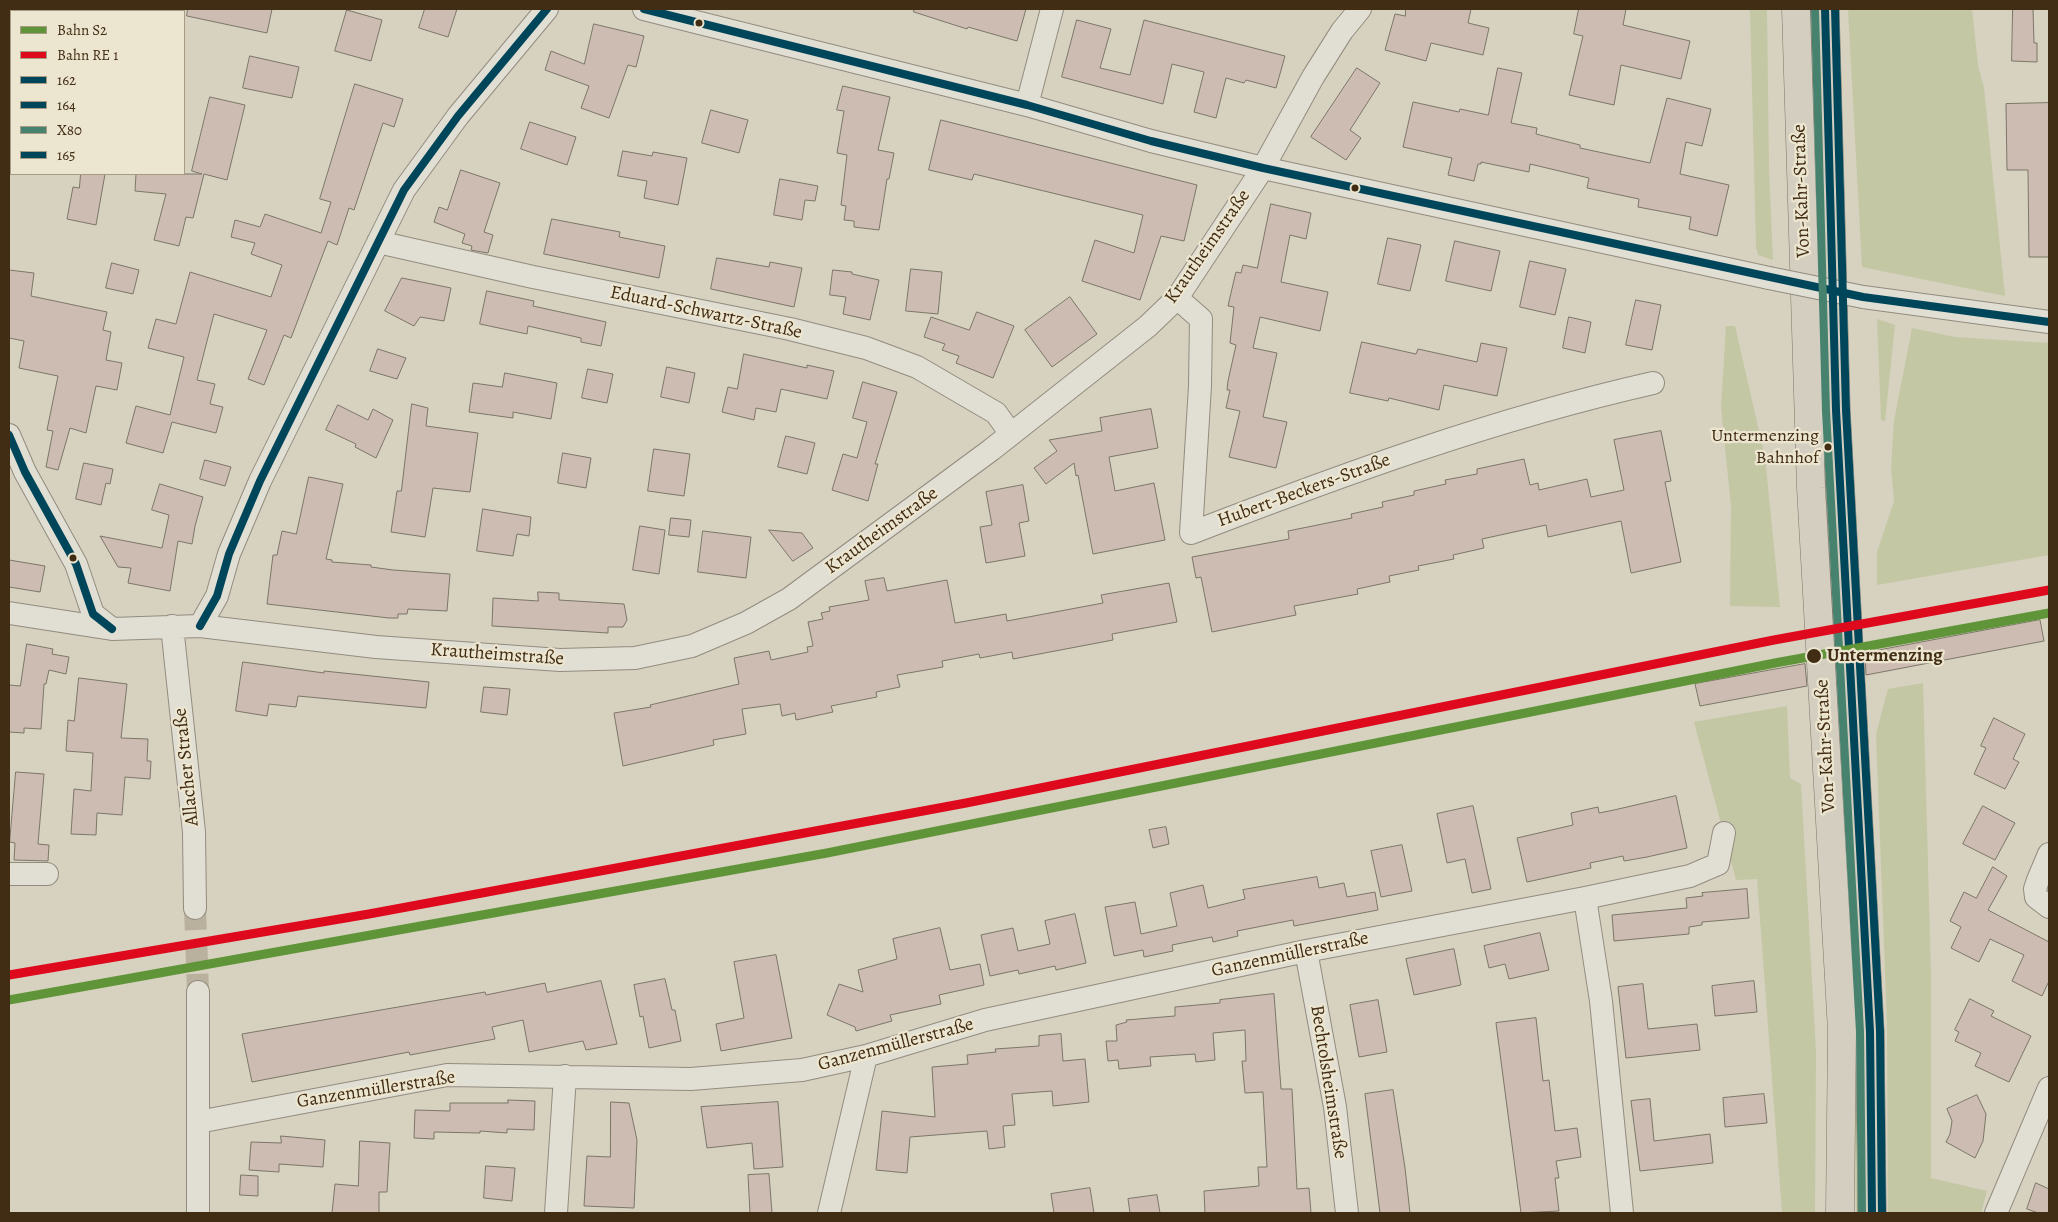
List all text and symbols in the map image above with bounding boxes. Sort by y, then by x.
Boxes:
legend [10,10,185,175]
unlabelled marker [694,18,704,28]
text: Bahn S2 [57,20,107,40]
text: Bahn RE 1 [57,45,118,65]
text: 162 [57,70,76,90]
text: 164 [57,95,76,115]
text: X80 [57,120,82,140]
street label: Von-Kahr-Straße [1788,124,1816,258]
text: 165 [57,145,76,165]
unlabelled marker [1350,183,1360,193]
street label: Krautheimstraße [1160,186,1256,308]
street label: Eduard-Schwartz-Straße [608,282,804,344]
place label: Untermenzing Bahnhof [1711,426,1819,468]
marker: Untermenzing Bahnhof [1823,442,1833,452]
street label: Hubert-Beckers-Straße [1214,449,1394,533]
street label: Krautheimstraße [821,482,943,580]
unlabelled marker [68,553,78,563]
street label: Krautheimstraße [429,639,565,671]
place label: Untermenzing [1827,645,1943,667]
marker: Untermenzing [1805,647,1823,665]
street label: Von-Kahr-Straße [1811,679,1841,813]
street label: Allacher Straße [169,707,205,827]
street label: Ganzenmüllerstraße [1209,927,1371,983]
street label: Bechtolsheimstraße [1305,1004,1351,1160]
street label: Ganzenmüllerstraße [816,1013,976,1077]
street label: Ganzenmüllerstraße [295,1066,457,1114]

